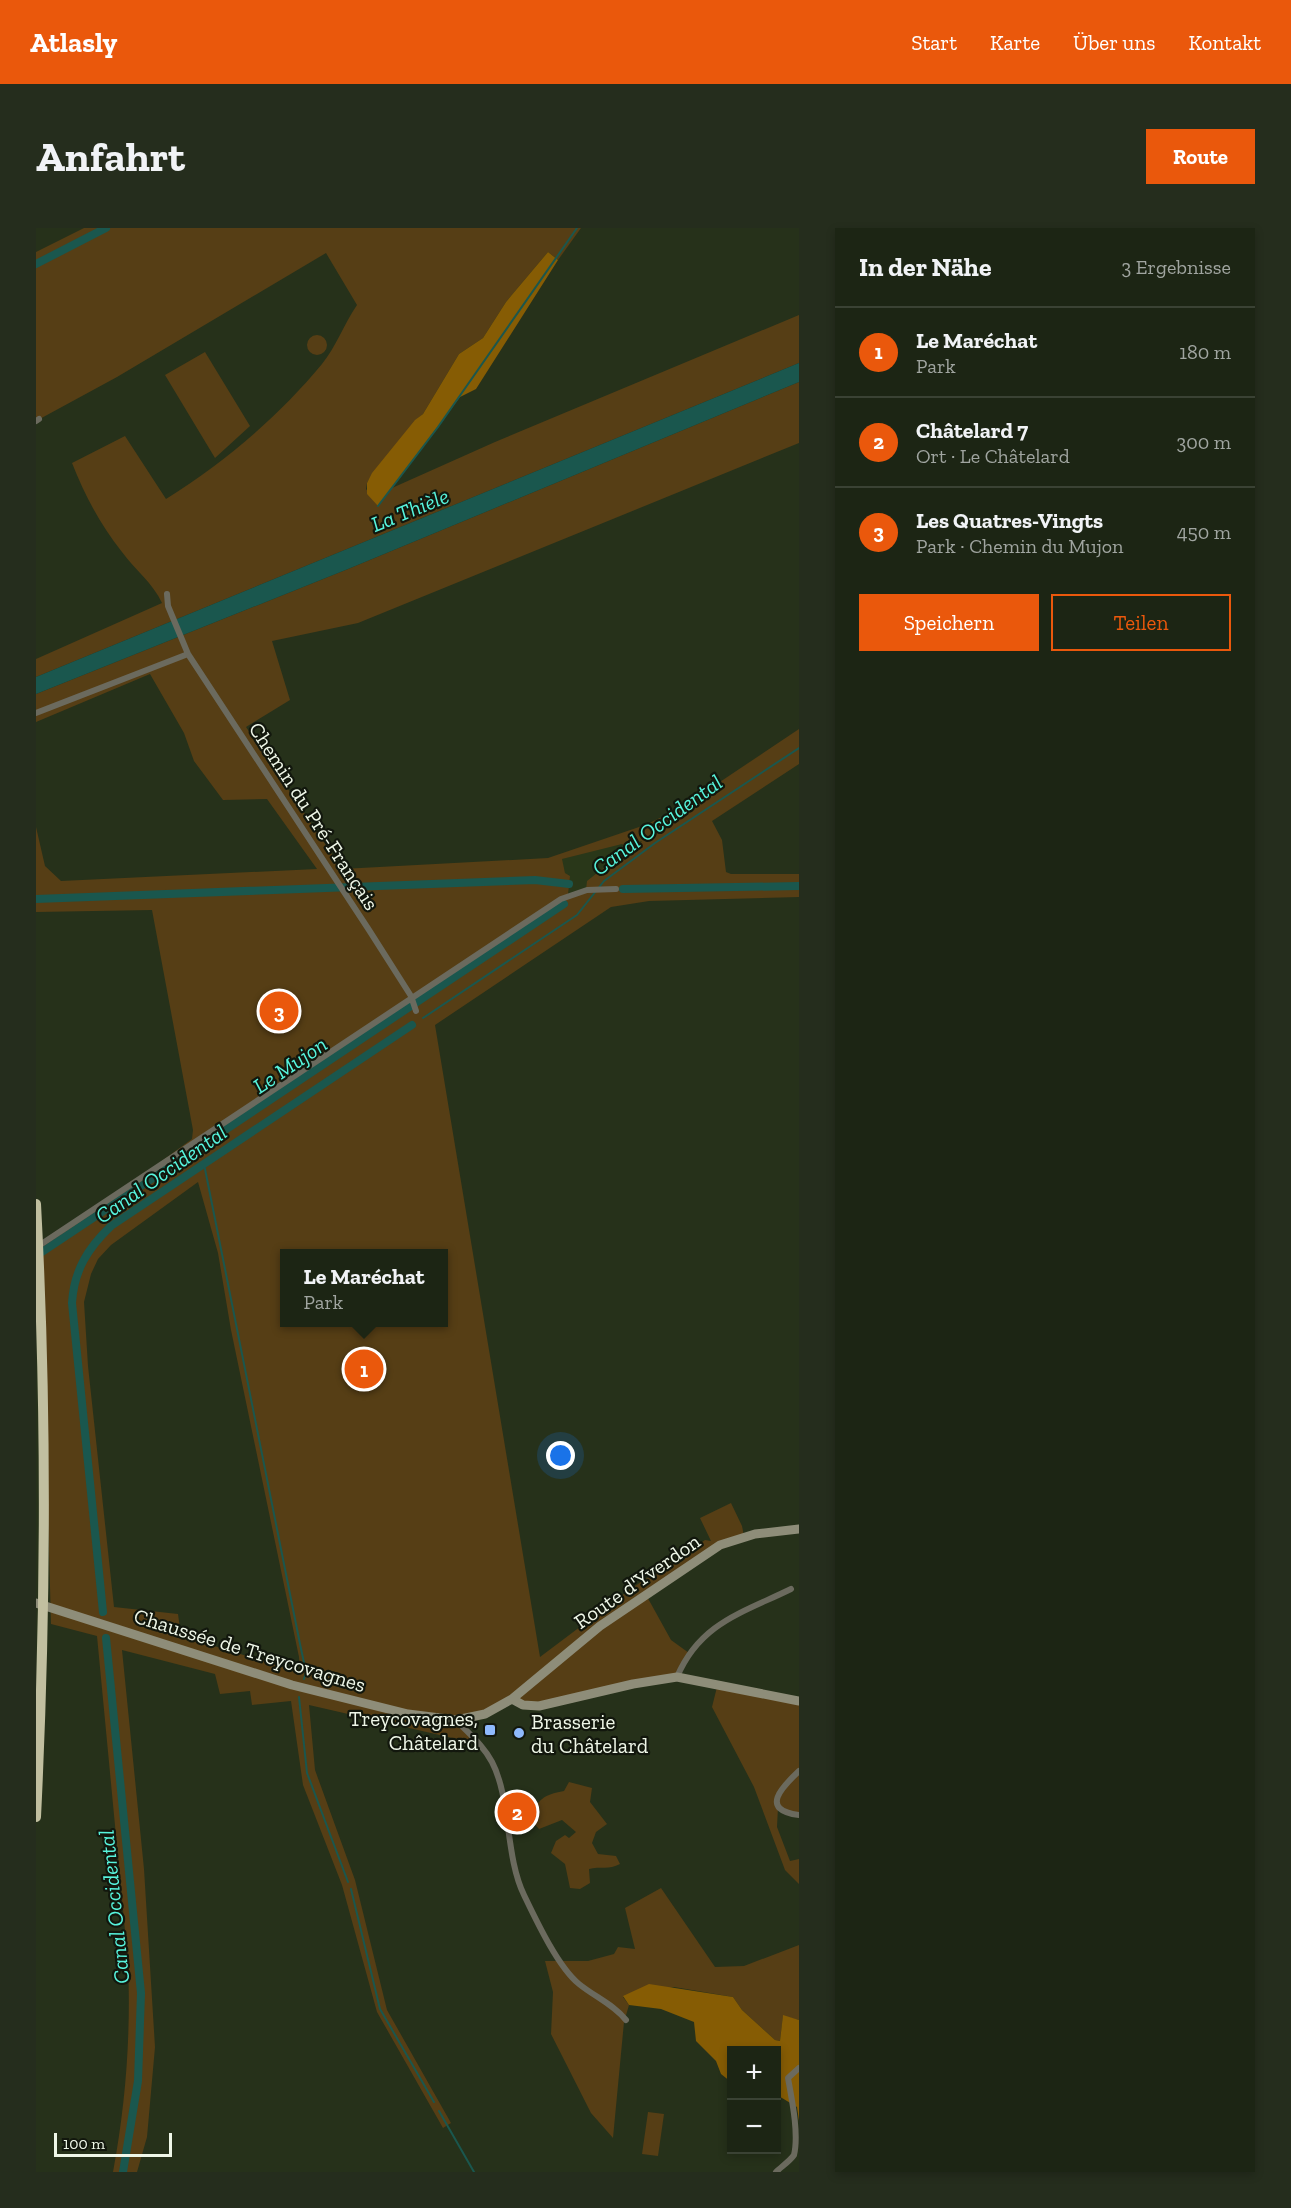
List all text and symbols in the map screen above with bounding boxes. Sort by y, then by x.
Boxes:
text: Atlasly [30,26,117,59]
text: Start [911,30,957,55]
text: Karte [990,30,1040,55]
text: Über uns [1073,30,1155,55]
text: Kontakt [1188,30,1261,55]
button: Route [1146,129,1255,184]
text: Anfahrt [36,131,185,182]
text: In der Nähe [859,251,991,283]
text: 3 Ergebnisse [1122,255,1231,279]
text: Le Maréchat [916,327,1037,354]
text: 1 [874,340,883,364]
text: 180 m [1179,340,1231,364]
text: Park [916,354,956,378]
text: Châtelard 7 [916,417,1028,444]
text: 2 [873,430,884,454]
text: 300 m [1176,430,1231,454]
text: Ort · Le Châtelard [916,444,1070,468]
water label: La Thièle [367,482,453,538]
text: Les Quatres-Vingts [916,507,1103,534]
text: 3 [873,520,884,544]
text: 450 m [1177,520,1231,544]
text: Park · Chemin du Mujon [916,534,1124,558]
button: Speichern [859,594,1039,651]
button: Teilen [1051,594,1231,651]
street label: Chemin du Pré-Français [244,717,384,915]
water label: Canal Occidental [587,769,727,881]
pin: 3 [260,988,298,1034]
water label: Le Mujon [248,1030,332,1100]
water label: Canal Occidental [90,1119,232,1229]
popup [280,1249,448,1327]
text: Le Maréchat [303,1263,425,1290]
text: Park [303,1290,343,1314]
pin: 1 [344,1346,384,1392]
your location [546,1441,575,1470]
street label: Route d'Yverdon [569,1528,705,1634]
street label: Chaussée de Treycovagnes [131,1603,369,1697]
place label: Treycovagnes, Châtelard [349,1706,478,1755]
place label: Brasserie du Châtelard [531,1709,649,1758]
marker: Treycovagnes, Châtelard [483,1723,497,1737]
marker: Brasserie du Châtelard [512,1726,526,1740]
pin: 2 [498,1790,536,1834]
water label: Canal Occidental [92,1829,136,1985]
map controls [727,2046,781,2154]
button: + [727,2046,781,2100]
button: − [727,2100,781,2154]
scale bar [54,2130,172,2158]
text: 100 m [63,2134,105,2153]

